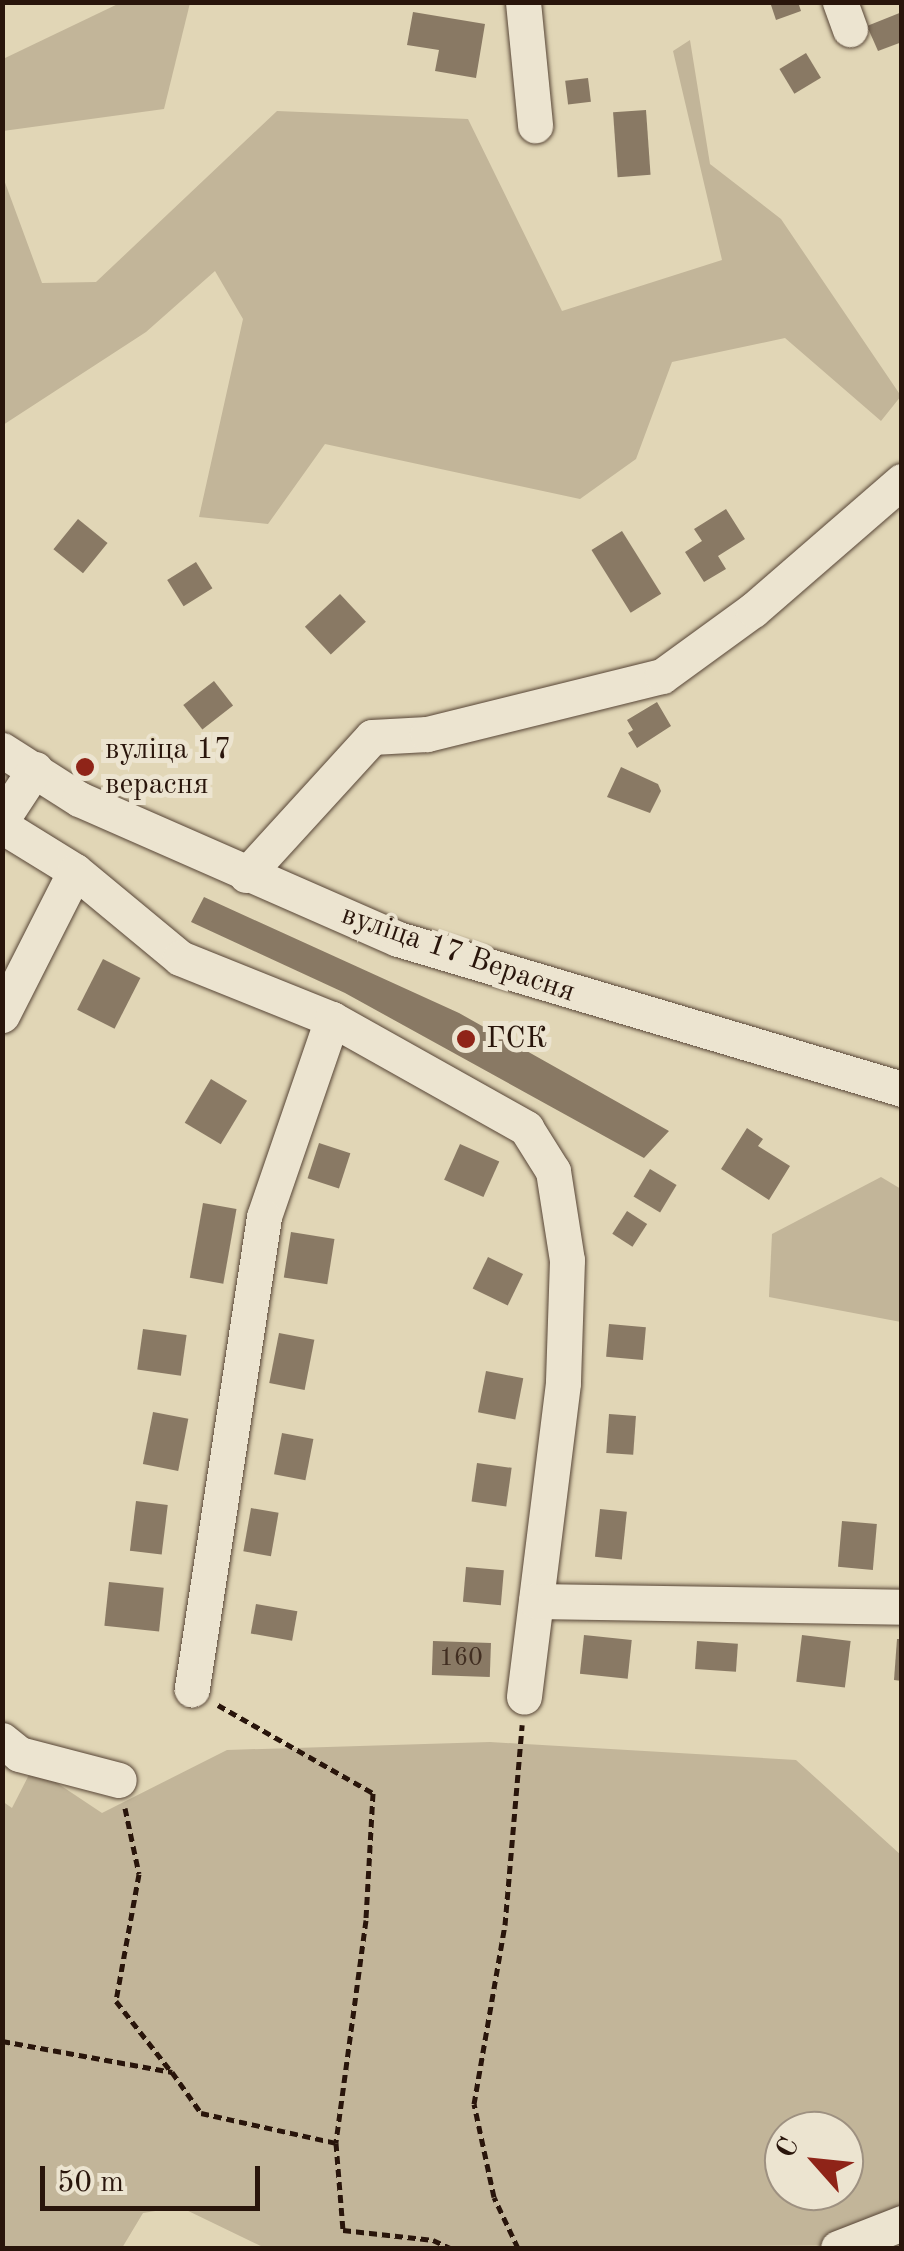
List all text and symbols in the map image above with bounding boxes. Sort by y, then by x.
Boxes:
place label: вуліца 17 верасня [105,732,231,802]
marker: вуліца 17 верасня [74,756,96,778]
street label: вуліца 17 Верасня [336,897,580,1011]
place label: ГСК [486,1021,547,1057]
marker: ГСК [455,1028,477,1050]
house number: 160 [439,1644,483,1674]
north arrow [764,2111,864,2211]
text: С [772,2134,806,2163]
scale bar [45,2146,265,2208]
text: 50 m [57,2168,124,2198]

